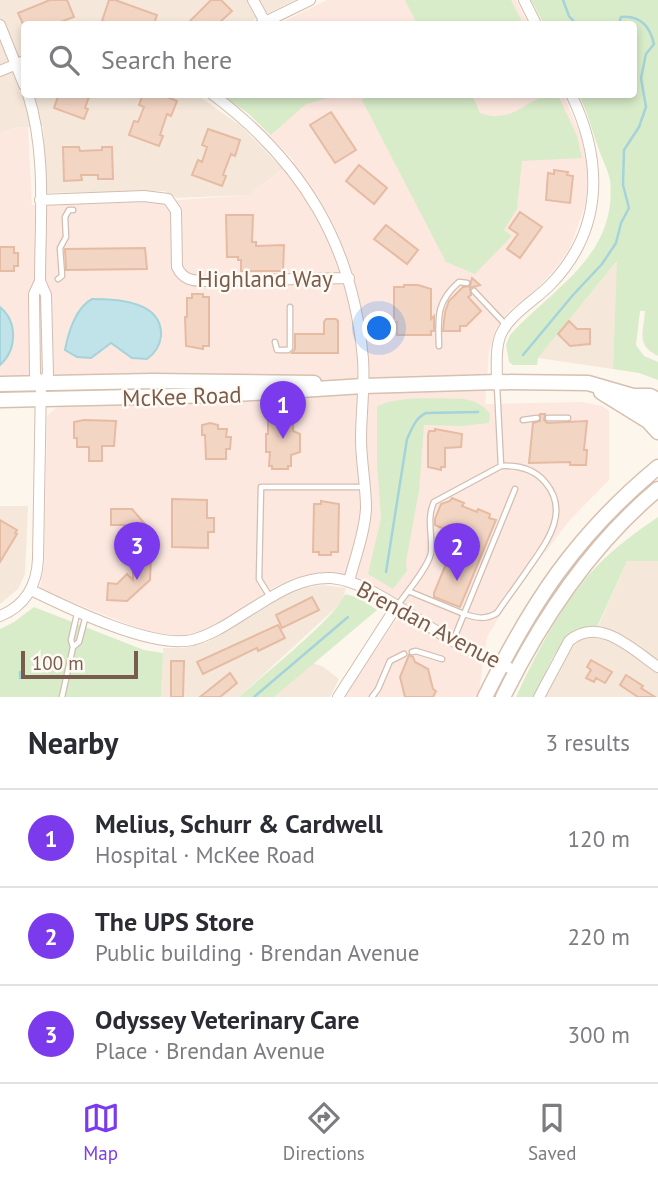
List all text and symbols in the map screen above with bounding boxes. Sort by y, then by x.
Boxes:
search box [21,21,637,98]
icon: search [45,41,83,79]
text: Search here [101,43,232,76]
street label: Highland Way [197,264,333,293]
your location [362,311,396,345]
street label: McKee Road [122,379,242,413]
pin: 1 [260,381,306,439]
pin: 3 [114,522,160,580]
pin: 2 [434,523,480,581]
street label: Brendan Avenue [352,574,506,674]
scale bar [21,648,138,680]
text: 100 m [32,651,84,675]
text: Nearby [28,723,118,762]
text: 3 results [546,728,630,757]
text: Melius, Schurr & Cardwell [95,807,383,840]
text: 1 [44,824,58,853]
text: 120 m [568,824,630,853]
text: Hospital · McKee Road [95,840,315,869]
text: The UPS Store [95,905,254,938]
text: 2 [44,922,58,951]
text: 220 m [568,922,630,951]
text: Public building · Brendan Avenue [95,938,419,967]
text: Odyssey Veterinary Care [95,1003,360,1036]
text: 3 [44,1020,58,1049]
text: 300 m [568,1020,630,1049]
text: Place · Brendan Avenue [95,1036,325,1065]
tab: Map [82,1099,120,1165]
tab: Directions [283,1099,365,1165]
tab: Saved [528,1099,576,1165]

